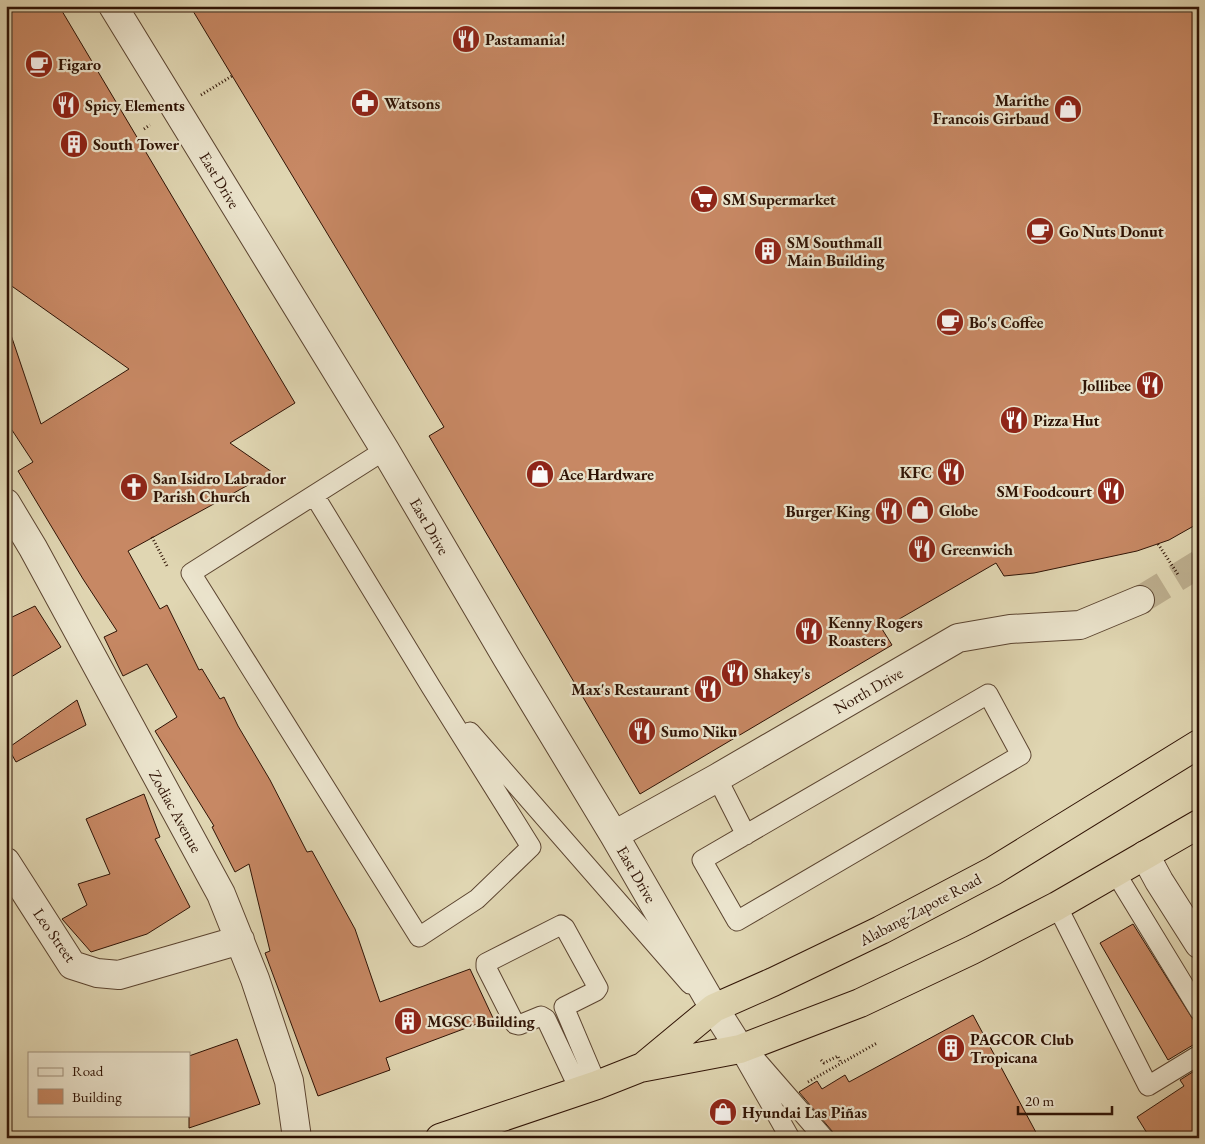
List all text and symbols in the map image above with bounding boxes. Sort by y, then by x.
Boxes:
restaurant icon: Pastamania! [451,24,481,54]
place label: Pastamania! [485,29,565,50]
cafe icon: Figaro [24,49,54,79]
place label: Figaro [58,54,101,75]
pharmacy icon: Watsons [350,88,380,118]
restaurant icon: Spicy Elements [51,90,81,120]
place label: Marithe Francois Girbaud [933,90,1049,129]
place label: Watsons [384,93,440,114]
shop icon: Marithe Francois Girbaud [1053,94,1083,124]
place label: Spicy Elements [85,95,185,116]
building icon: South Tower [59,129,89,159]
place label: South Tower [93,134,180,155]
street label: East Drive [194,148,245,212]
supermarket icon: SM Supermarket [689,184,719,214]
place label: SM Supermarket [723,189,836,210]
cafe icon: Go Nuts Donut [1025,216,1055,246]
place label: Go Nuts Donut [1059,221,1164,242]
place label: SM Southmall Main Building [787,232,885,271]
building icon: SM Southmall Main Building [753,236,783,266]
cafe icon: Bo's Coffee [935,307,965,337]
place label: Bo's Coffee [969,312,1044,333]
restaurant icon: Jollibee [1135,370,1165,400]
place label: Jollibee [1080,375,1131,396]
restaurant icon: Pizza Hut [999,405,1029,435]
place label: Pizza Hut [1033,410,1100,431]
restaurant icon: KFC [936,457,966,487]
shop icon: Ace Hardware [525,459,555,489]
place label: KFC [900,462,932,483]
place label: Ace Hardware [558,464,654,485]
place label: San Isidro Labrador Parish Church [153,468,287,507]
church icon: San Isidro Labrador Parish Church [119,472,149,502]
restaurant icon: SM Foodcourt [1096,476,1126,506]
place label: SM Foodcourt [997,481,1092,502]
street label: East Drive [405,494,454,559]
shop icon: Globe [905,495,935,525]
restaurant icon: Burger King [874,496,904,526]
place label: Globe [939,500,978,521]
place label: Burger King [786,501,871,522]
restaurant icon: Greenwich [907,534,937,564]
place label: Greenwich [941,539,1013,560]
place label: Kenny Rogers Roasters [828,612,923,651]
restaurant icon: Kenny Rogers Roasters [794,616,824,646]
restaurant icon: Shakey's [720,658,750,688]
street label: North Drive [830,662,907,719]
place label: Shakey's [754,663,810,684]
restaurant icon: Max's Restaurant [693,674,723,704]
place label: Max's Restaurant [571,679,689,700]
restaurant icon: Sumo Niku [627,716,657,746]
place label: Sumo Niku [661,721,738,742]
street label: Zodiac Avenue [144,766,207,856]
street label: East Drive [612,842,661,907]
street label: Alabang-Zapote Road [855,868,986,951]
street label: Leo Street [28,904,81,967]
building icon: MGSC Building [393,1006,423,1036]
place label: MGSC Building [427,1011,536,1032]
place label: PAGCOR Club Tropicana [970,1029,1074,1068]
building icon: PAGCOR Club Tropicana [936,1033,966,1063]
legend [28,1052,190,1116]
text: Road [72,1061,104,1080]
scale bar [1018,1084,1111,1116]
text: Building [72,1087,122,1106]
text: 20 m [1025,1091,1054,1110]
shop icon: Hyundai Las Piñas [708,1097,738,1127]
place label: Hyundai Las Piñas [742,1102,867,1123]

